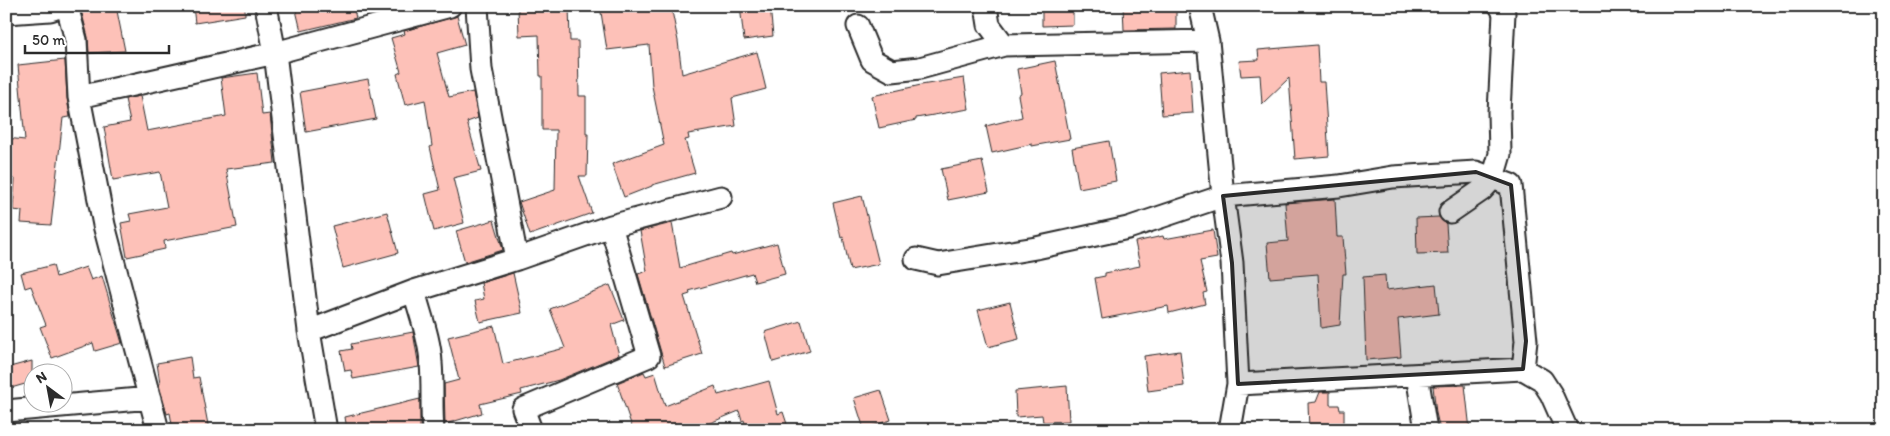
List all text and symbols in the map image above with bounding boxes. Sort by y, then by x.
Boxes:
scale bar [25,22,169,54]
text: 50 m [32,31,65,49]
north arrow [22,364,72,414]
text: N [33,368,50,387]

